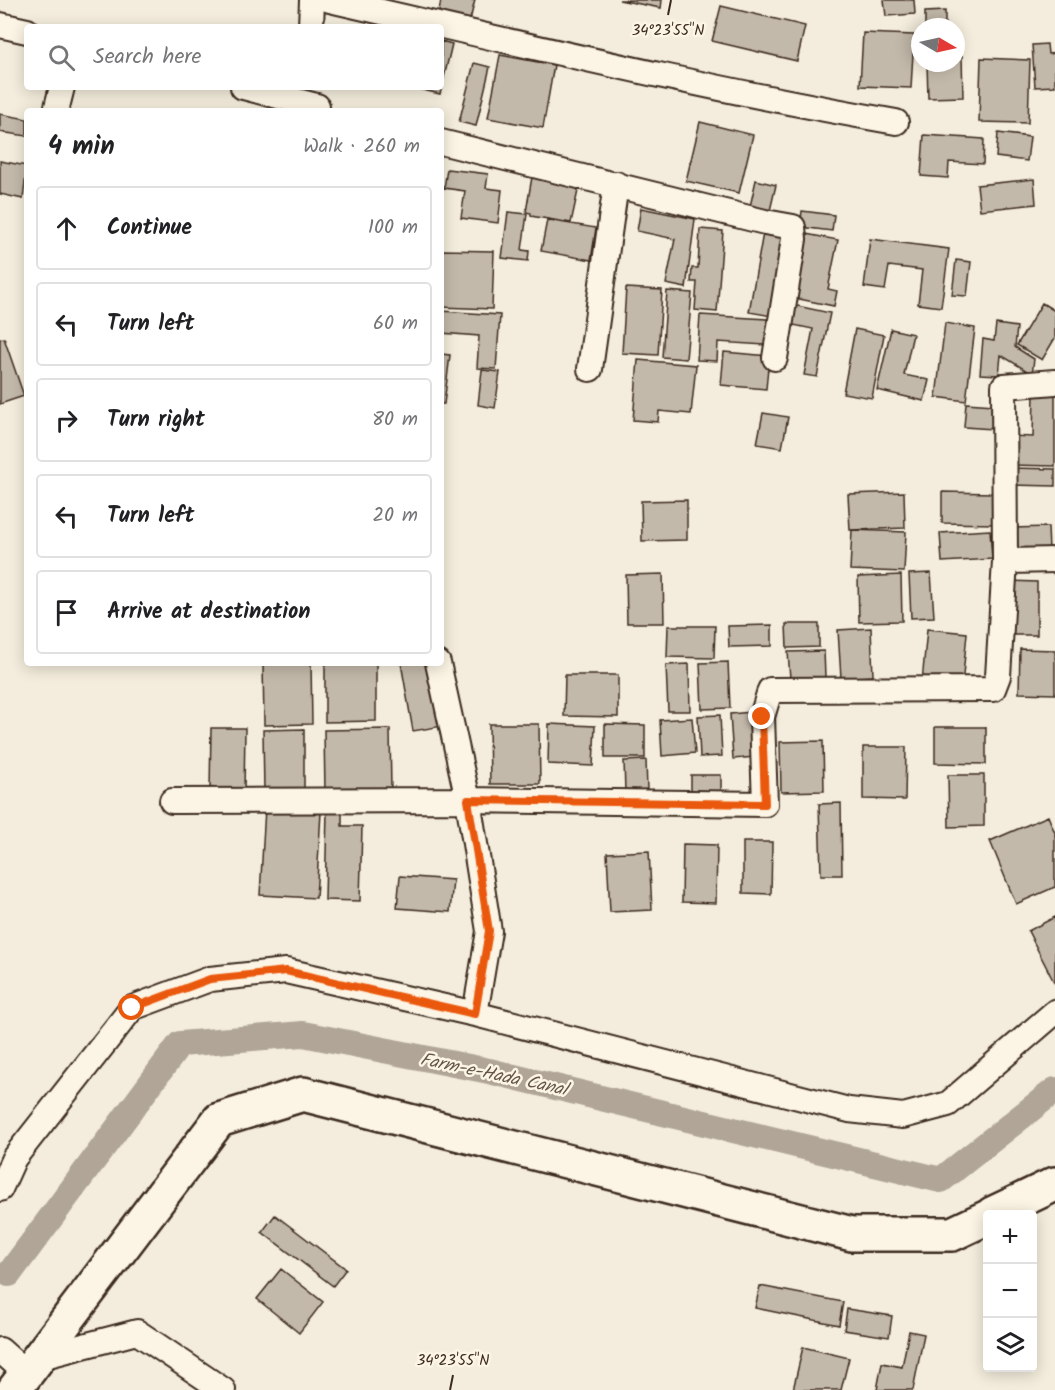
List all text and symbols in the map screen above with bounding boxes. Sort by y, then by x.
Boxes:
north arrow [911,18,965,72]
text: 34°23'55"N [632,19,704,43]
search box [24,24,444,90]
text: Search here [93,40,201,75]
icon: search [45,41,78,74]
text: 4 min [48,126,115,168]
text: Walk · 260 m [303,131,420,163]
text: Continue [107,211,192,246]
icon: ahead [50,212,83,245]
text: 100 m [368,212,418,244]
text: Turn left [107,307,194,342]
icon: left [50,308,83,341]
text: 60 m [373,308,418,340]
text: Turn right [107,403,205,438]
icon: right [50,404,83,437]
text: 80 m [372,404,418,436]
text: Turn left [107,499,194,534]
icon: left [50,500,83,533]
text: 20 m [372,500,418,532]
text: Arrive at destination [107,595,310,630]
icon: arrive [50,596,83,629]
route end [748,703,774,729]
route start [118,994,144,1020]
water label: Farm-e-Hada Canal [418,1046,573,1106]
map controls [983,1210,1037,1372]
button: + [983,1210,1037,1264]
button: − [983,1264,1037,1318]
button: layers [983,1318,1037,1372]
text: 34°23'55"N [417,1349,489,1373]

